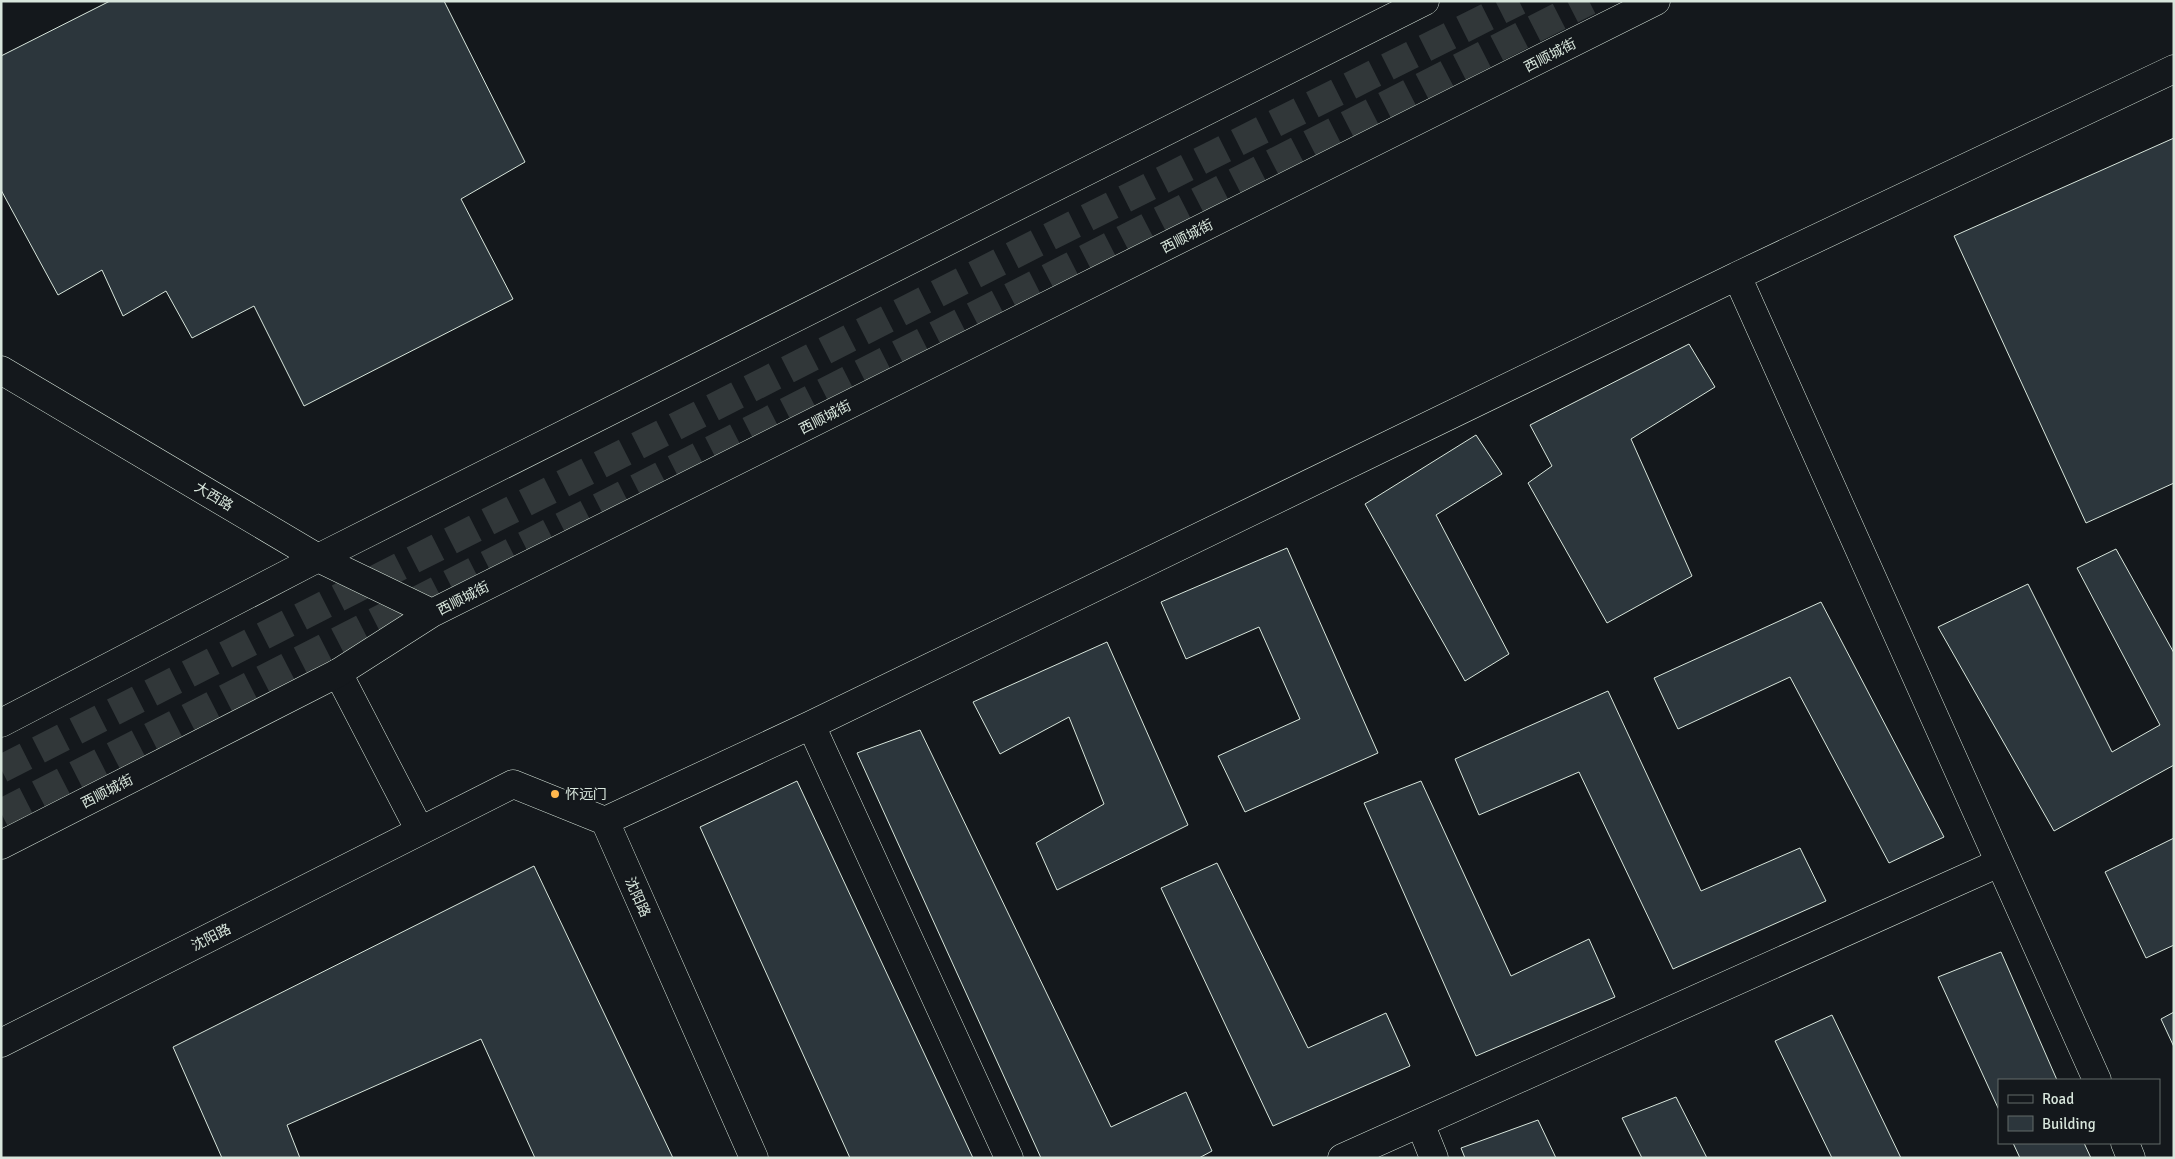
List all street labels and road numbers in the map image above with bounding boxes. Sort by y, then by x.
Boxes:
street label: 西顺城街 [1521,35,1579,76]
street label: 西顺城街 [1158,216,1216,257]
street label: 西顺城街 [796,397,854,438]
street label: 大西路 [191,478,236,515]
street label: 西顺城街 [434,578,492,619]
street label: 西顺城街 [78,771,136,812]
street label: 沈阳路 [621,875,654,920]
street label: 沈阳路 [189,920,234,955]

